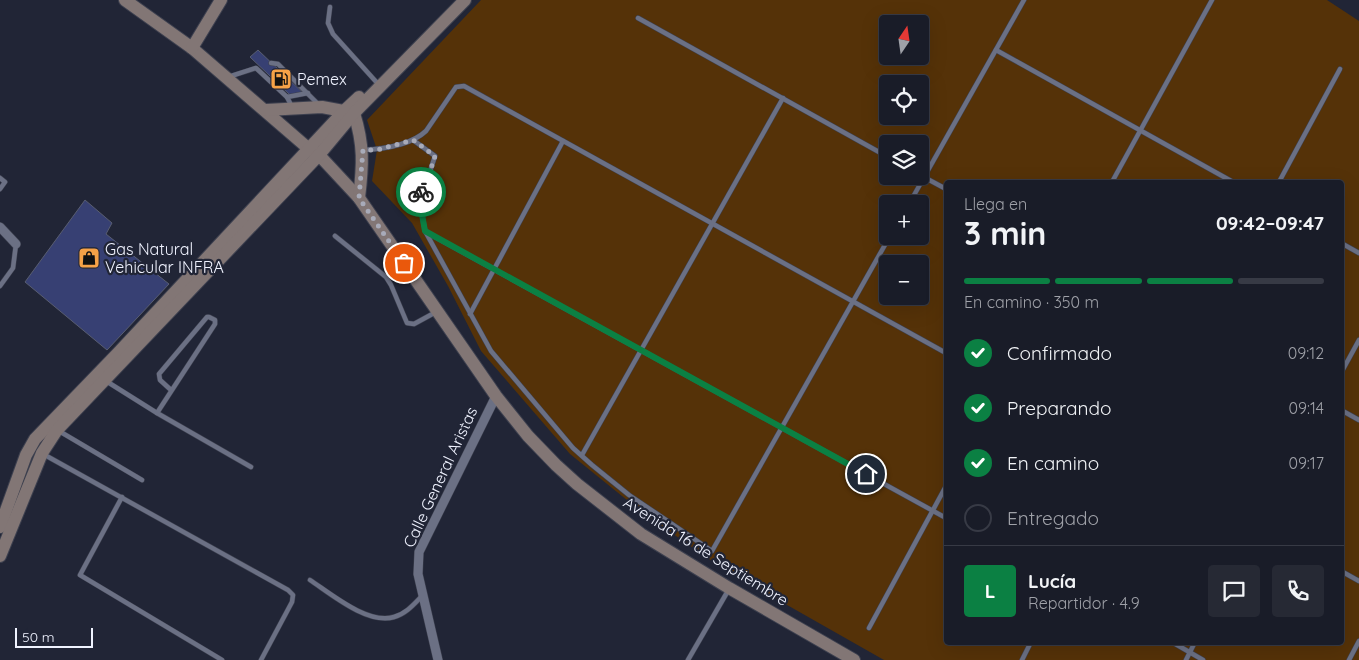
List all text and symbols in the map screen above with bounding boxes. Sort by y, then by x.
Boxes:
north arrow [879,15,929,65]
map controls [879,15,929,305]
fuel station icon: Pemex [269,67,293,91]
place label: Pemex [297,69,347,89]
button: locate [879,75,929,125]
button: layers [879,135,929,185]
courier [396,167,446,217]
icon: bike [407,178,435,206]
text: Llega en [964,194,1027,214]
button: + [879,195,929,245]
text: 09:42–09:47 [1216,211,1324,235]
text: 3 min [964,213,1046,253]
place label: Gas Natural Vehicular INFRA [105,239,224,277]
pin [383,242,425,284]
shop icon: Gas Natural Vehicular INFRA [77,246,101,270]
icon: bag [390,249,418,277]
button: − [879,255,929,305]
text: En camino · 350 m [964,292,1099,312]
icon: check [964,339,992,367]
text: Confirmado [1007,341,1112,365]
text: 09:12 [1288,343,1324,363]
icon: check [964,394,992,422]
text: Preparando [1007,396,1112,420]
text: 09:14 [1288,398,1324,418]
street label: Calle General Aristas [399,403,481,551]
icon: check [964,449,992,477]
text: En camino [1007,451,1099,475]
pin [845,453,887,495]
text: 09:17 [1288,453,1324,473]
icon: home [852,460,880,488]
street label: Avenida 16 de Septiembre [620,492,792,610]
text: Entregado [1007,506,1099,530]
button: chat [1208,565,1260,617]
button: phone [1272,565,1324,617]
text: Lucía [1028,569,1076,593]
text: L [985,579,995,603]
text: Repartidor · 4.9 [1028,593,1140,613]
scale bar [15,625,92,648]
text: 50 m [22,628,55,646]

